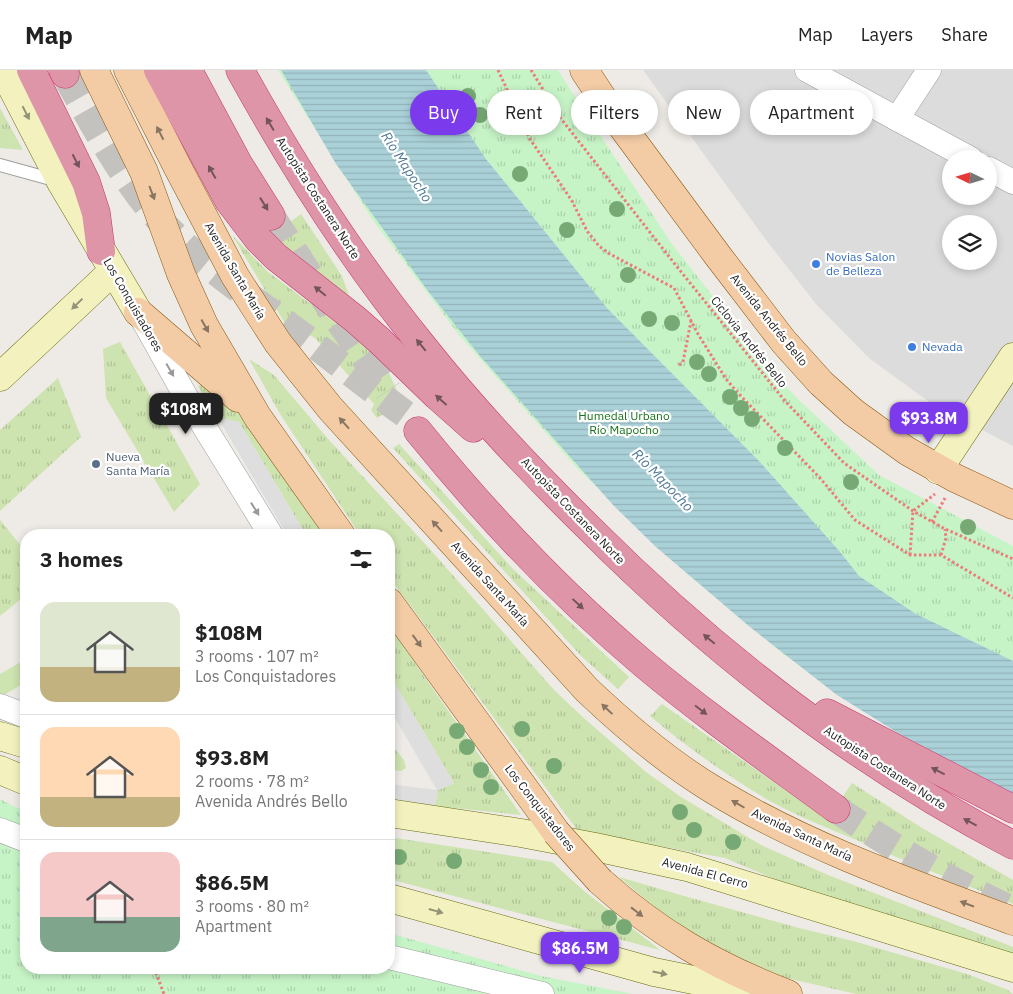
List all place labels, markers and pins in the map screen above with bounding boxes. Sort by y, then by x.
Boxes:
place label: Novias Salon de Belleza [826,249,895,278]
marker: Novias Salon de Belleza [810,258,822,270]
place label: Nevada [922,339,963,354]
marker: Nevada [906,341,918,353]
pin: $108M [151,392,221,435]
pin: $93.8M [888,402,970,444]
place label: Nueva Santa María [106,449,170,478]
marker: Nueva Santa María [90,458,102,470]
pin: $86.5M [539,932,621,974]

